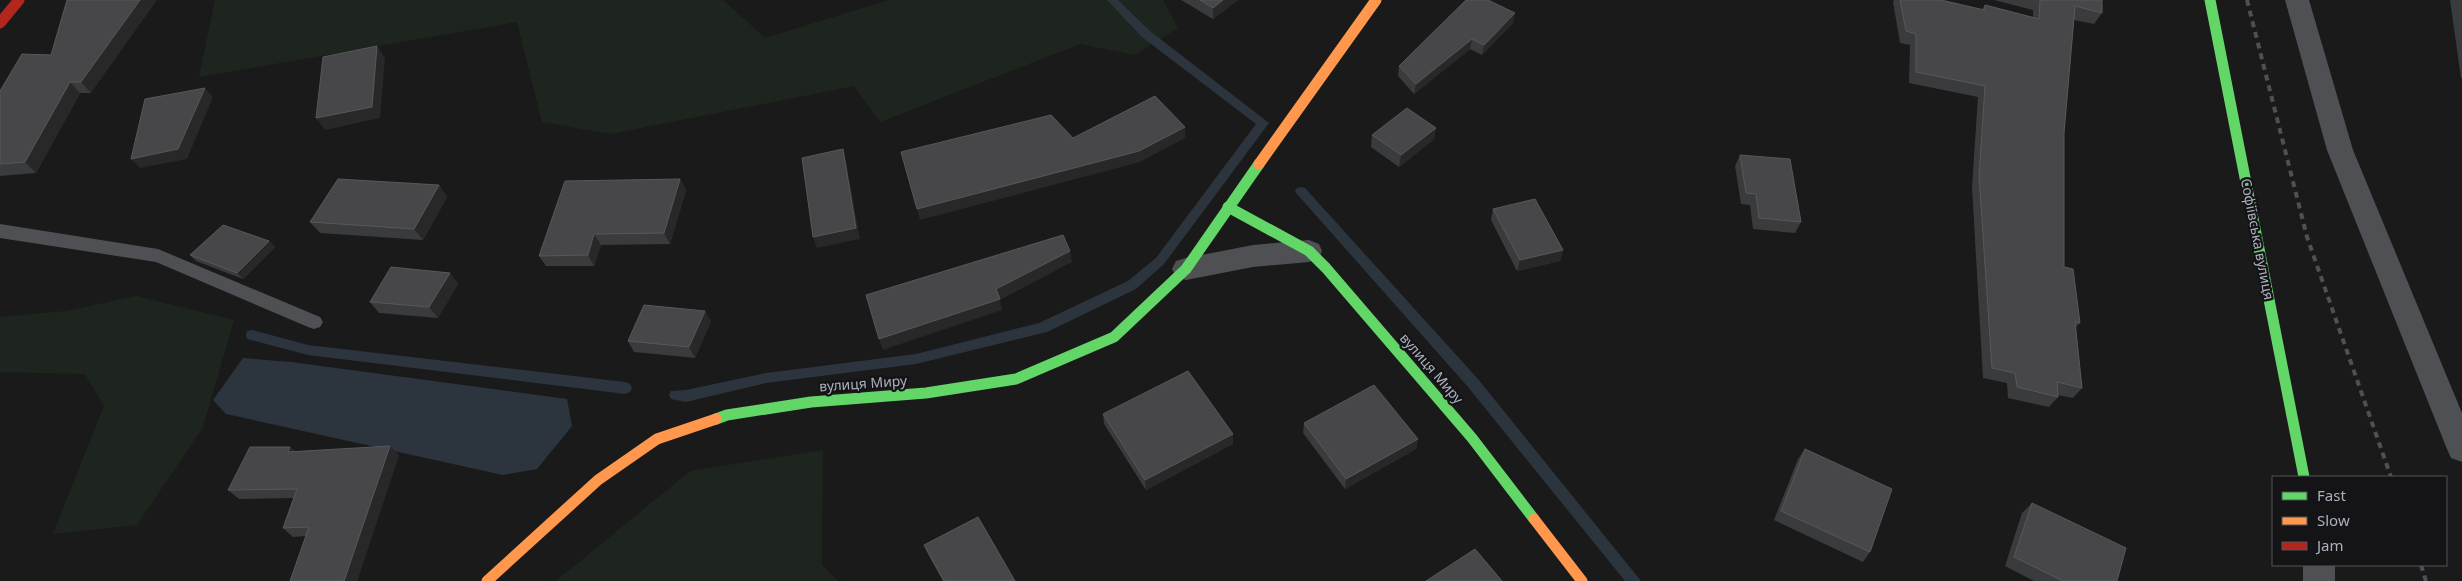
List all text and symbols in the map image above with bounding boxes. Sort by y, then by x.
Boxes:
street label: Софіївська вулиця [2237,177,2279,301]
street label: вулиця Миру [1396,329,1469,408]
street label: вулиця Миру [818,370,908,396]
legend [2272,476,2447,566]
text: Fast [2317,485,2346,505]
text: Slow [2317,510,2350,530]
text: Jam [2315,535,2344,555]

